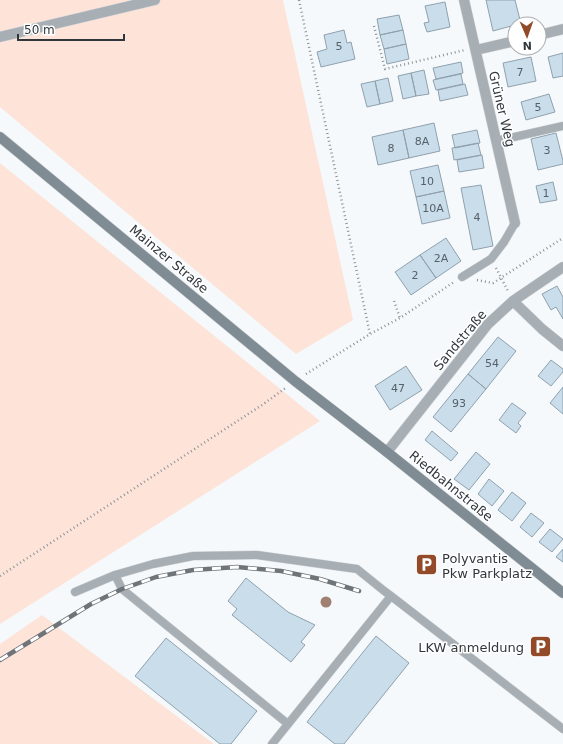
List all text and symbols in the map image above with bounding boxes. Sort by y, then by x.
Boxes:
scale bar [18,16,124,42]
north arrow [507,16,547,56]
text: 50 m [24,23,55,37]
text: N [522,39,532,52]
house number: 5 [336,40,343,53]
house number: 7 [517,66,524,79]
street label: Grüner Weg [486,69,518,149]
house number: 5 [535,101,542,114]
house number: 8A [415,135,430,148]
house number: 8 [388,142,395,155]
house number: 3 [544,144,551,157]
house number: 10 [420,175,434,188]
house number: 1 [543,187,550,200]
house number: 10A [422,202,444,215]
house number: 4 [474,211,481,224]
street label: Mainzer Straße [127,222,211,296]
house number: 2A [434,252,449,265]
house number: 2 [412,269,419,282]
street label: Sandstraße [430,307,490,373]
house number: 54 [485,357,499,370]
house number: 47 [391,382,405,395]
house number: 93 [452,397,466,410]
street label: Riedbahnstraße [406,448,496,524]
place label: Polyvantis Pkw Parkplatz [442,551,532,581]
parking icon: Polyvantis Pkw Parkplatz [413,552,439,578]
parking icon: LKW anmeldung [527,634,553,660]
place label: LKW anmeldung [418,640,524,655]

